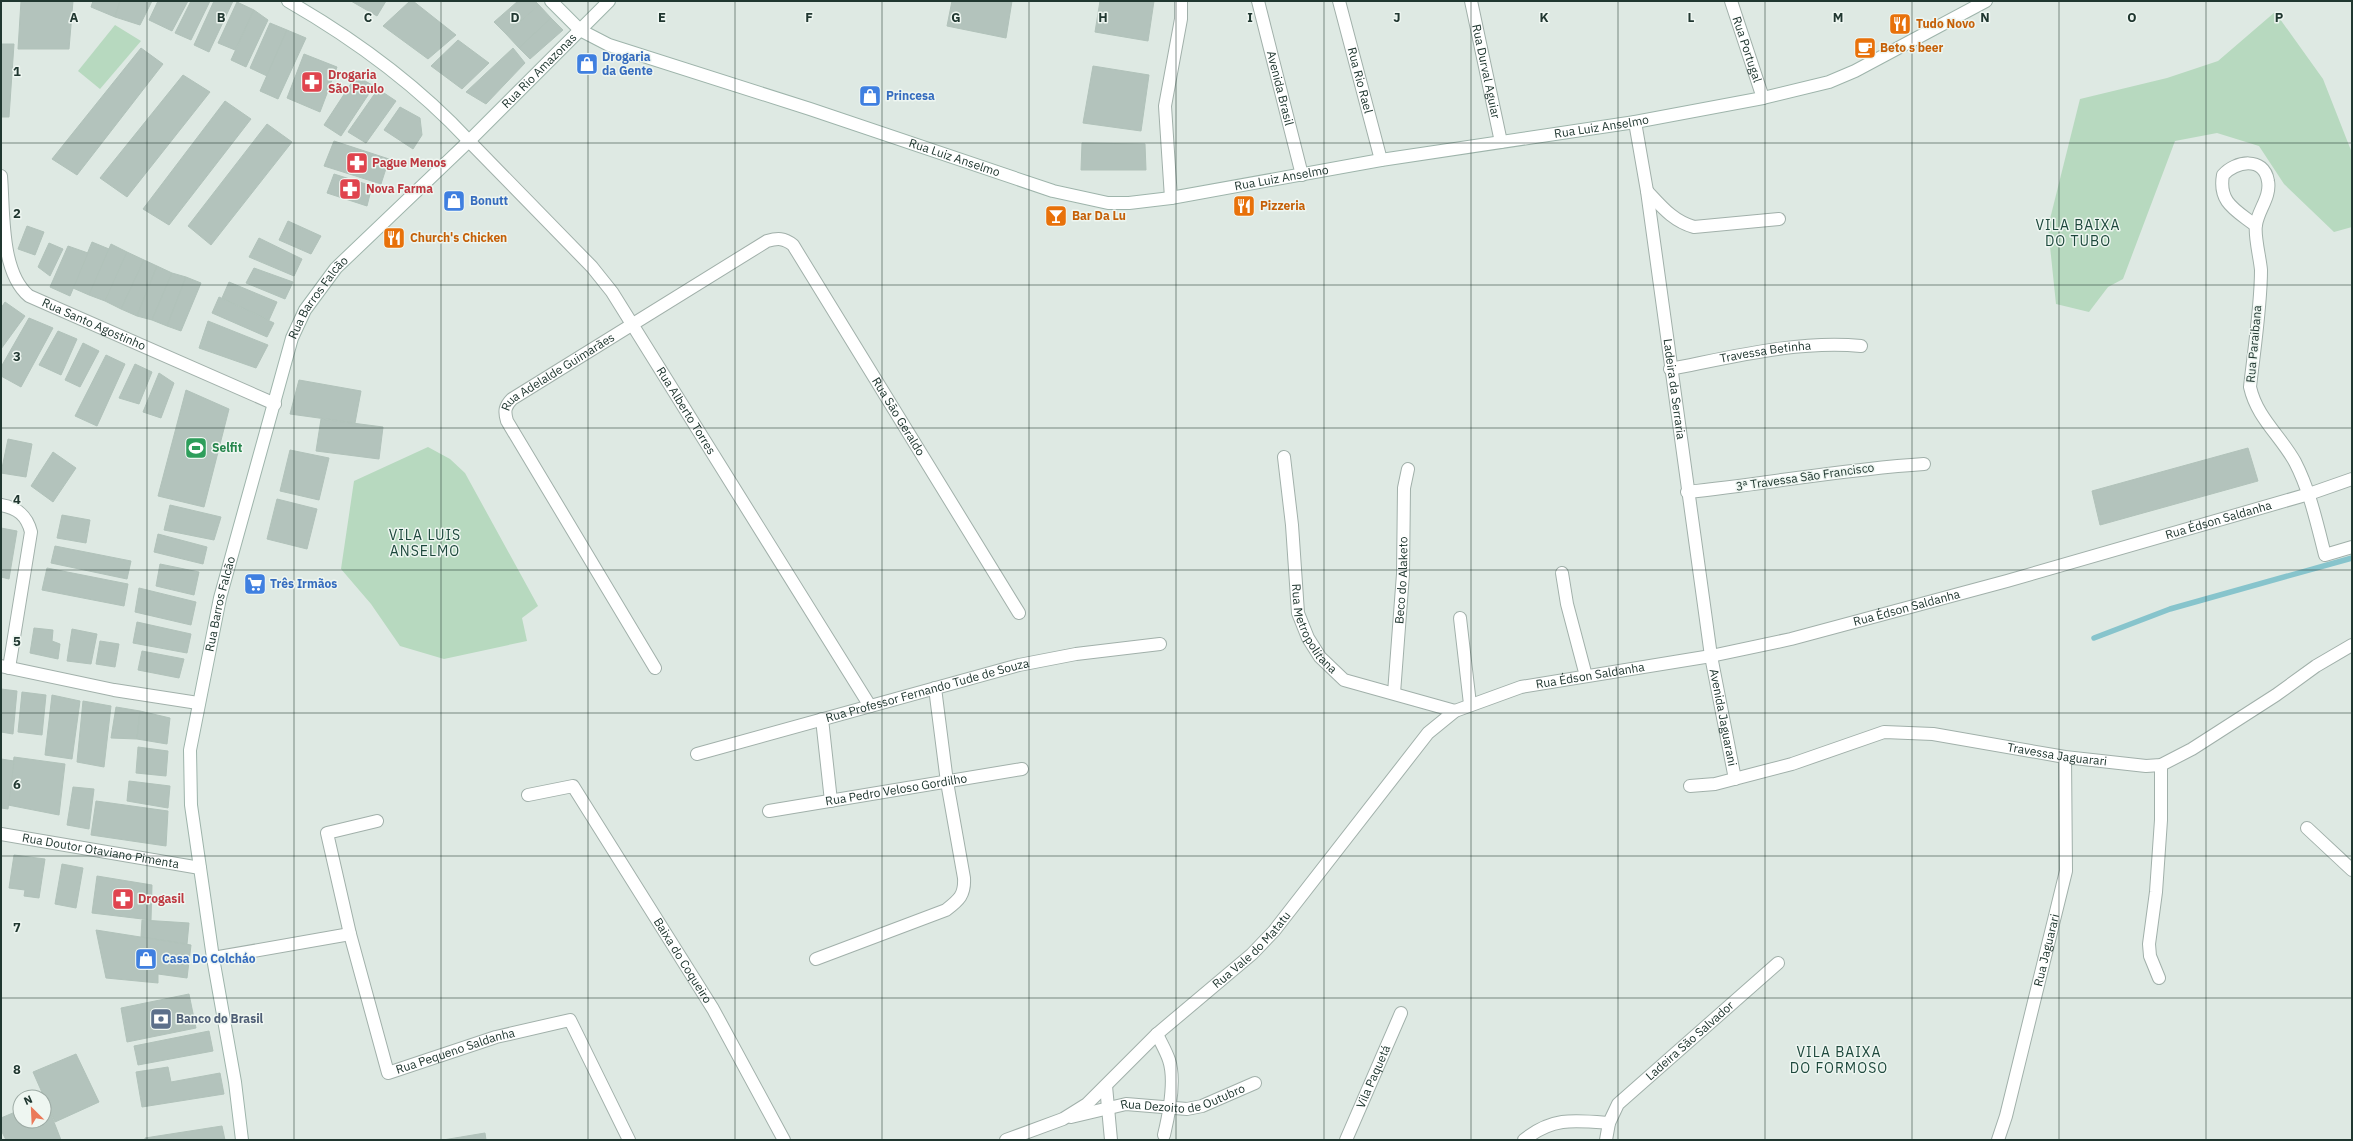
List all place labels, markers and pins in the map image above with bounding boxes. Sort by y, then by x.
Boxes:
restaurant icon: Tudo Novo [1887,11,1913,37]
place label: Tudo Novo [1916,16,1975,31]
cafe icon: Beto s beer [1852,35,1878,61]
place label: Beto s beer [1880,40,1944,55]
place label: Drogaria da Gente [602,49,653,78]
shop icon: Drogaria da Gente [574,51,600,77]
place label: Drogaria São Paulo [328,67,384,96]
pharmacy icon: Drogaria São Paulo [299,69,325,95]
shop icon: Princesa [857,83,883,109]
place label: Princesa [886,88,935,103]
pharmacy icon: Pague Menos [344,150,370,176]
place label: Pague Menos [372,155,446,170]
pharmacy icon: Nova Farma [337,176,363,202]
place label: Nova Farma [366,181,433,196]
shop icon: Bonutt [441,188,467,214]
place label: Bonutt [470,193,509,208]
restaurant icon: Pizzeria [1231,193,1257,219]
place label: Pizzeria [1260,198,1306,213]
bar icon: Bar Da Lu [1043,203,1069,229]
place label: Bar Da Lu [1072,208,1126,223]
restaurant icon: Church's Chicken [381,225,407,251]
place label: Church's Chicken [410,230,507,245]
sports icon: Selfit [183,435,209,461]
place label: Selfit [212,440,243,455]
supermarket icon: Três Irmãos [242,571,268,597]
place label: Três Irmãos [270,576,337,591]
pharmacy icon: Drogasil [110,886,136,912]
place label: Drogasil [138,891,185,906]
shop icon: Casa Do Colcháo [133,946,159,972]
place label: Casa Do Colcháo [162,951,256,966]
bank icon: Banco do Brasil [148,1006,174,1032]
place label: Banco do Brasil [176,1011,264,1026]

